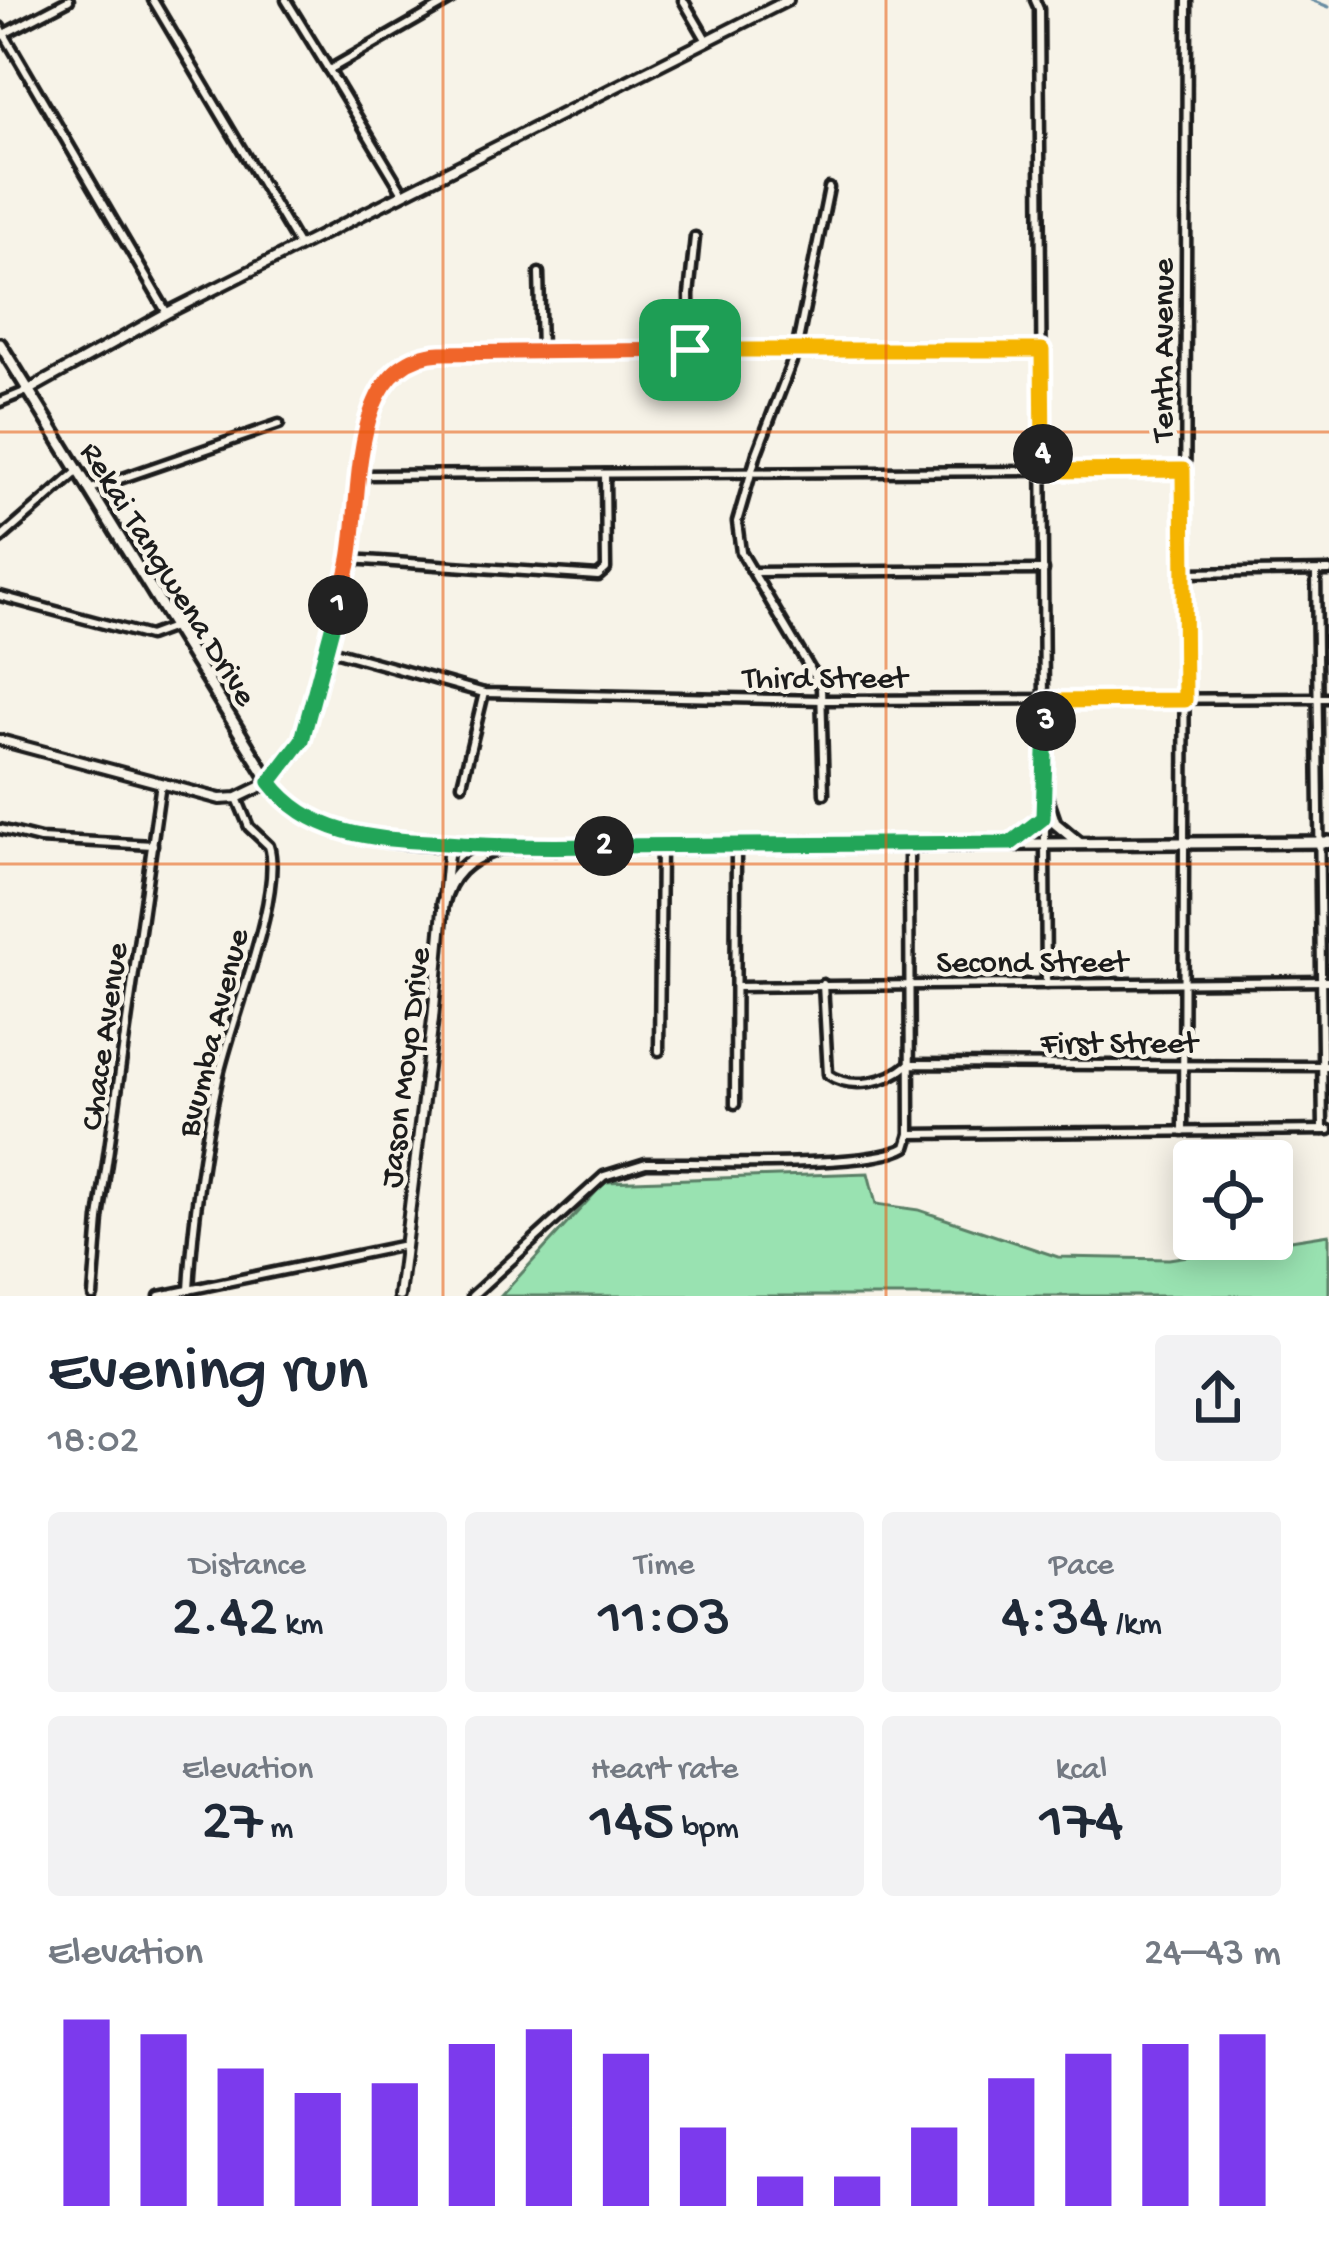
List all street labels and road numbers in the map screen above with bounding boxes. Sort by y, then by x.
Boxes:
street label: Tenth Avenue [1147,257,1185,444]
street label: Rekai Tangwena Drive [69,436,263,715]
street label: Third Street [741,662,910,700]
street label: Bvumba Avenue [171,925,260,1142]
street label: Chace Avenue [75,940,139,1133]
street label: Jason Moyo Drive [374,944,442,1190]
street label: Second Street [936,946,1130,984]
street label: First Street [1039,1027,1200,1065]

